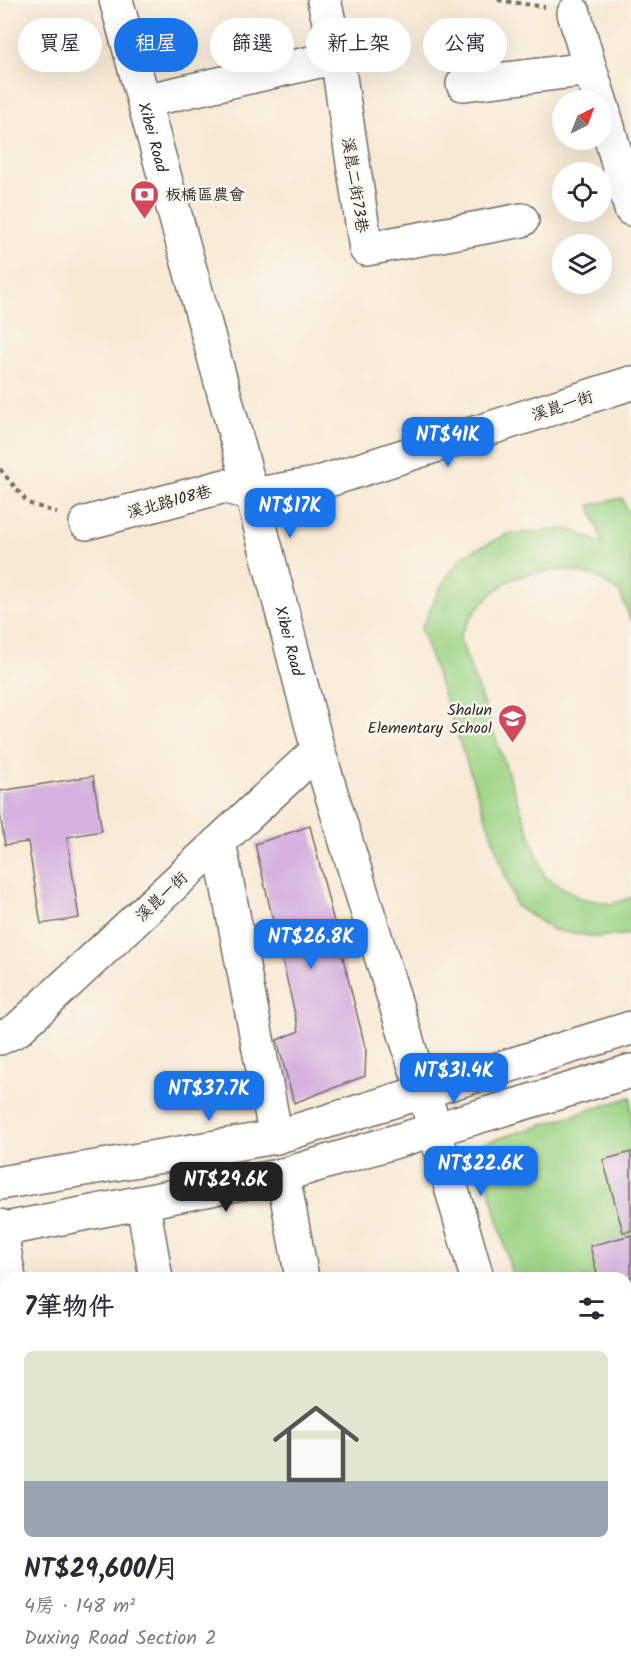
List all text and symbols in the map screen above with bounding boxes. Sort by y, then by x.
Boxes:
chip: 買屋 [18,18,102,72]
chip: 租屋 [114,18,198,72]
chip: 篩選 [210,18,294,72]
chip: 新上架 [306,18,411,72]
chip: 公寓 [423,18,507,72]
north arrow [552,90,612,150]
map controls [552,90,612,294]
street label: Xibei Road [131,99,174,176]
street label: 溪崑二街73巷 [335,136,374,235]
button: locate [552,162,612,222]
bank icon: 板橋區農會 [128,178,160,220]
place label: 板橋區農會 [165,183,245,208]
button: layers [552,234,612,294]
street label: 溪崑一街 [528,385,597,428]
pin: NT$41K [399,417,497,468]
text: NT$41K [416,420,480,452]
street label: 溪北路108巷 [124,479,214,526]
pin: NT$17K [241,488,339,539]
text: NT$17K [259,491,321,523]
street label: Xibei Road [267,603,310,680]
place label: Shalun Elementary School [368,698,492,741]
school or university icon: Shalun Elementary School [497,702,529,744]
street label: 溪崑一街 [130,866,194,928]
pin: NT$26.8K [249,919,373,970]
text: NT$26.8K [268,922,354,954]
pin: NT$31.4K [392,1053,516,1104]
text: NT$31.4K [414,1056,494,1088]
pin: NT$37.7K [147,1071,271,1122]
text: NT$37.7K [168,1074,250,1106]
pin: NT$22.6K [419,1146,543,1197]
text: NT$22.6K [438,1149,524,1181]
pin: NT$29.6K [164,1162,288,1213]
text: NT$29.6K [184,1165,268,1197]
text: 7筆物件 [24,1287,114,1329]
icon: filters [575,1292,608,1325]
icon: home [262,1390,370,1498]
text: NT$29,600/月 [24,1549,179,1591]
text: 4房 · 148 m² [24,1591,135,1623]
text: Duxing Road Section 2 [24,1623,217,1655]

